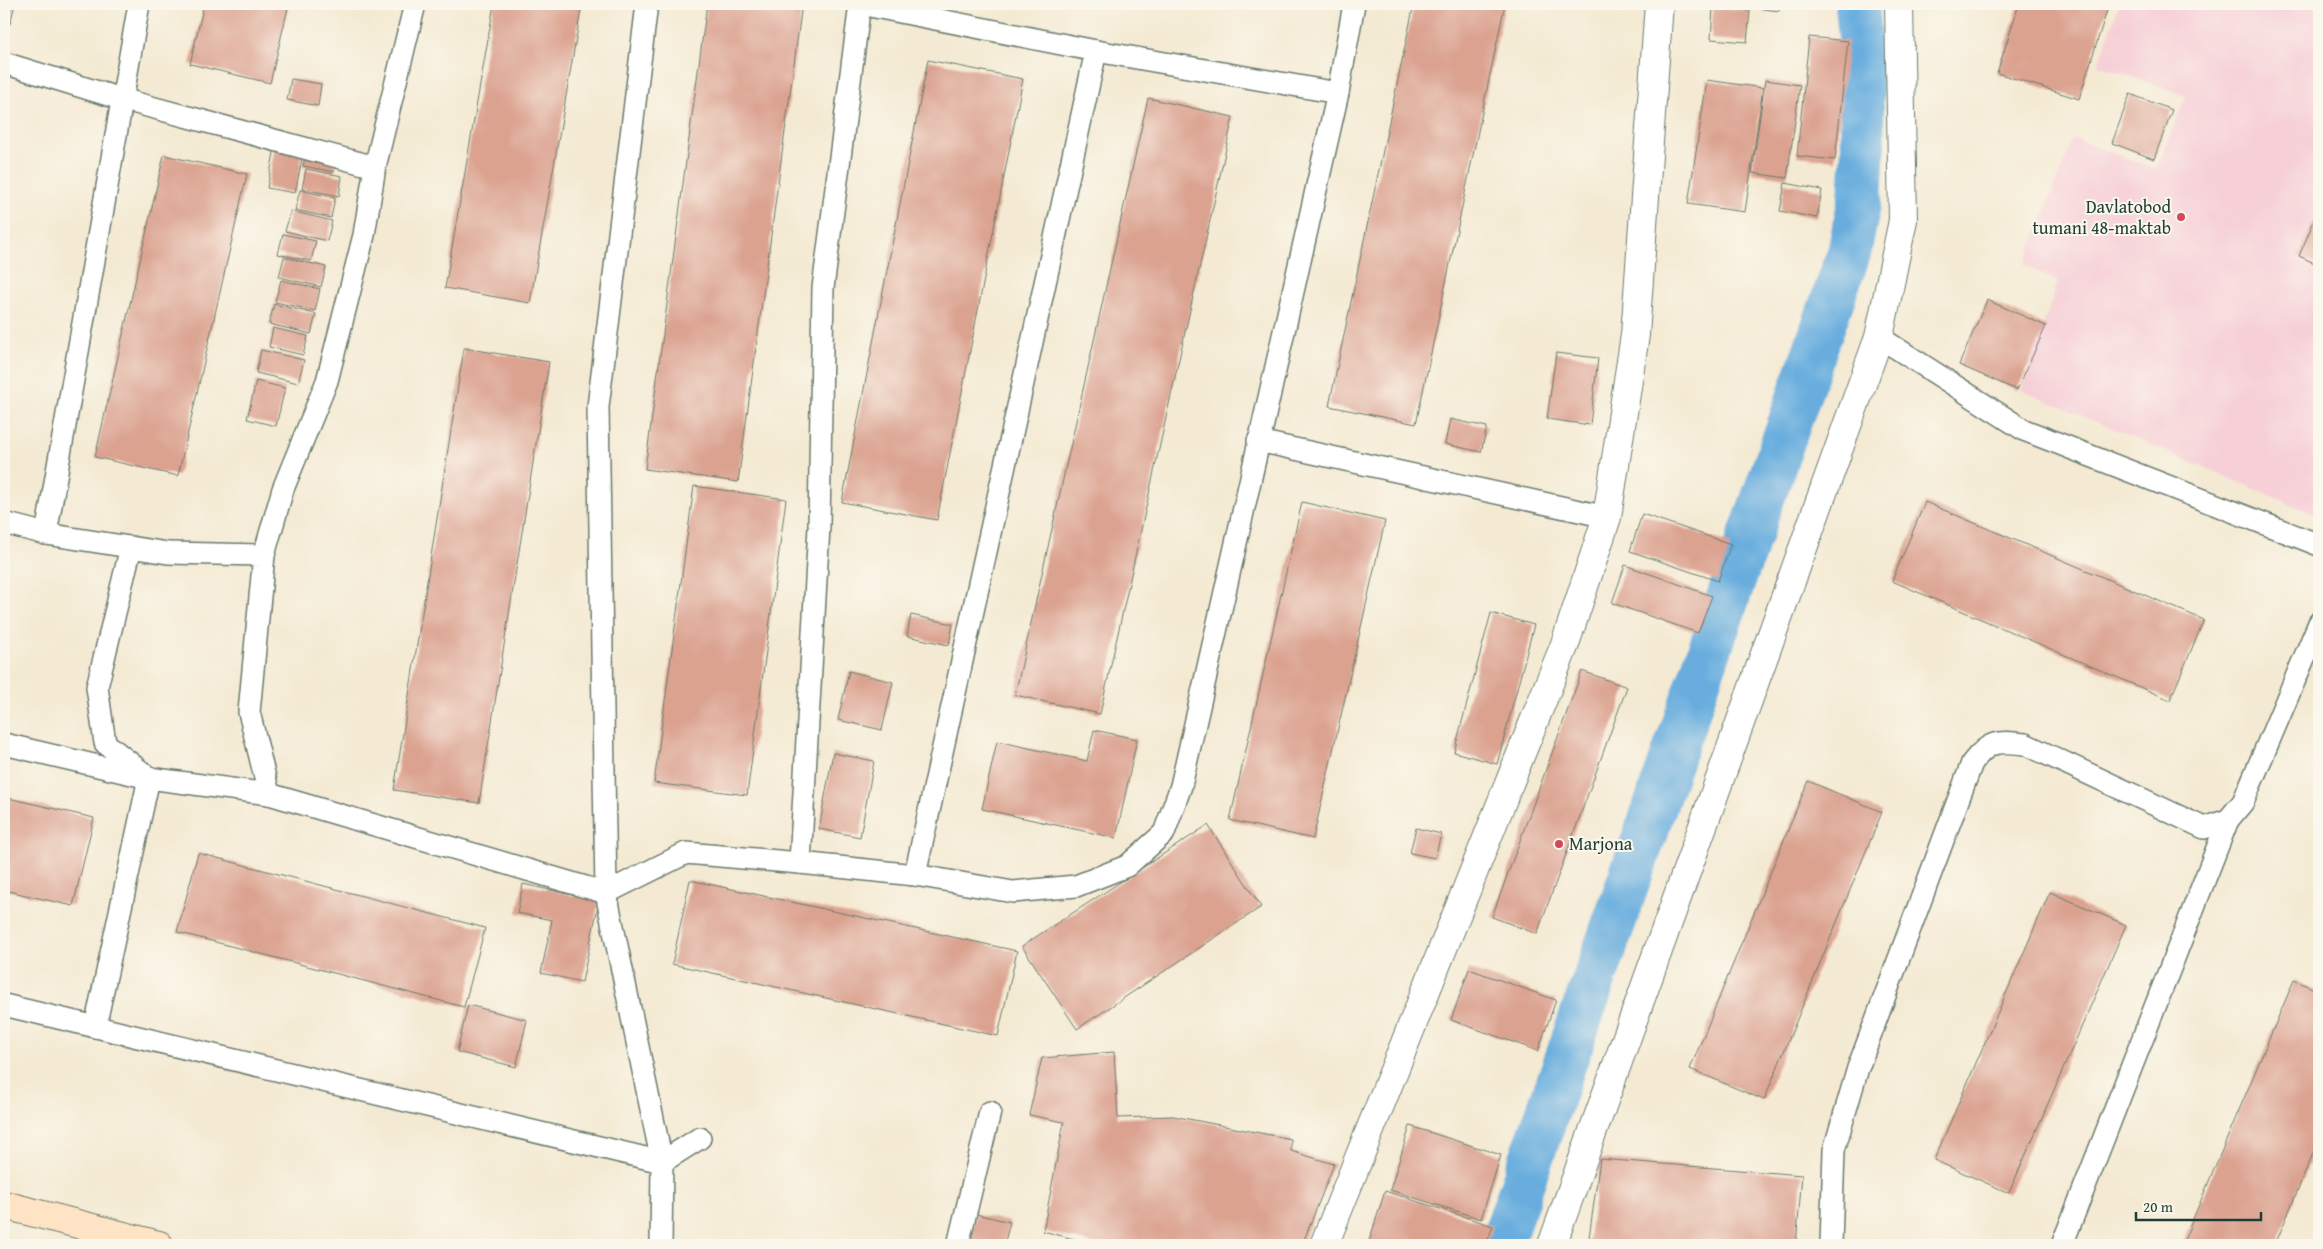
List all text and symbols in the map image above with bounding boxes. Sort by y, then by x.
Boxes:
place label: Davlatobod tumani 48-maktab [2033,193,2171,241]
marker: Davlatobod tumani 48-maktab [2175,211,2187,223]
place label: Marjona [1569,830,1633,857]
marker: Marjona [1553,838,1565,850]
scale bar [2136,1189,2260,1221]
text: 20 m [2143,1196,2174,1217]

